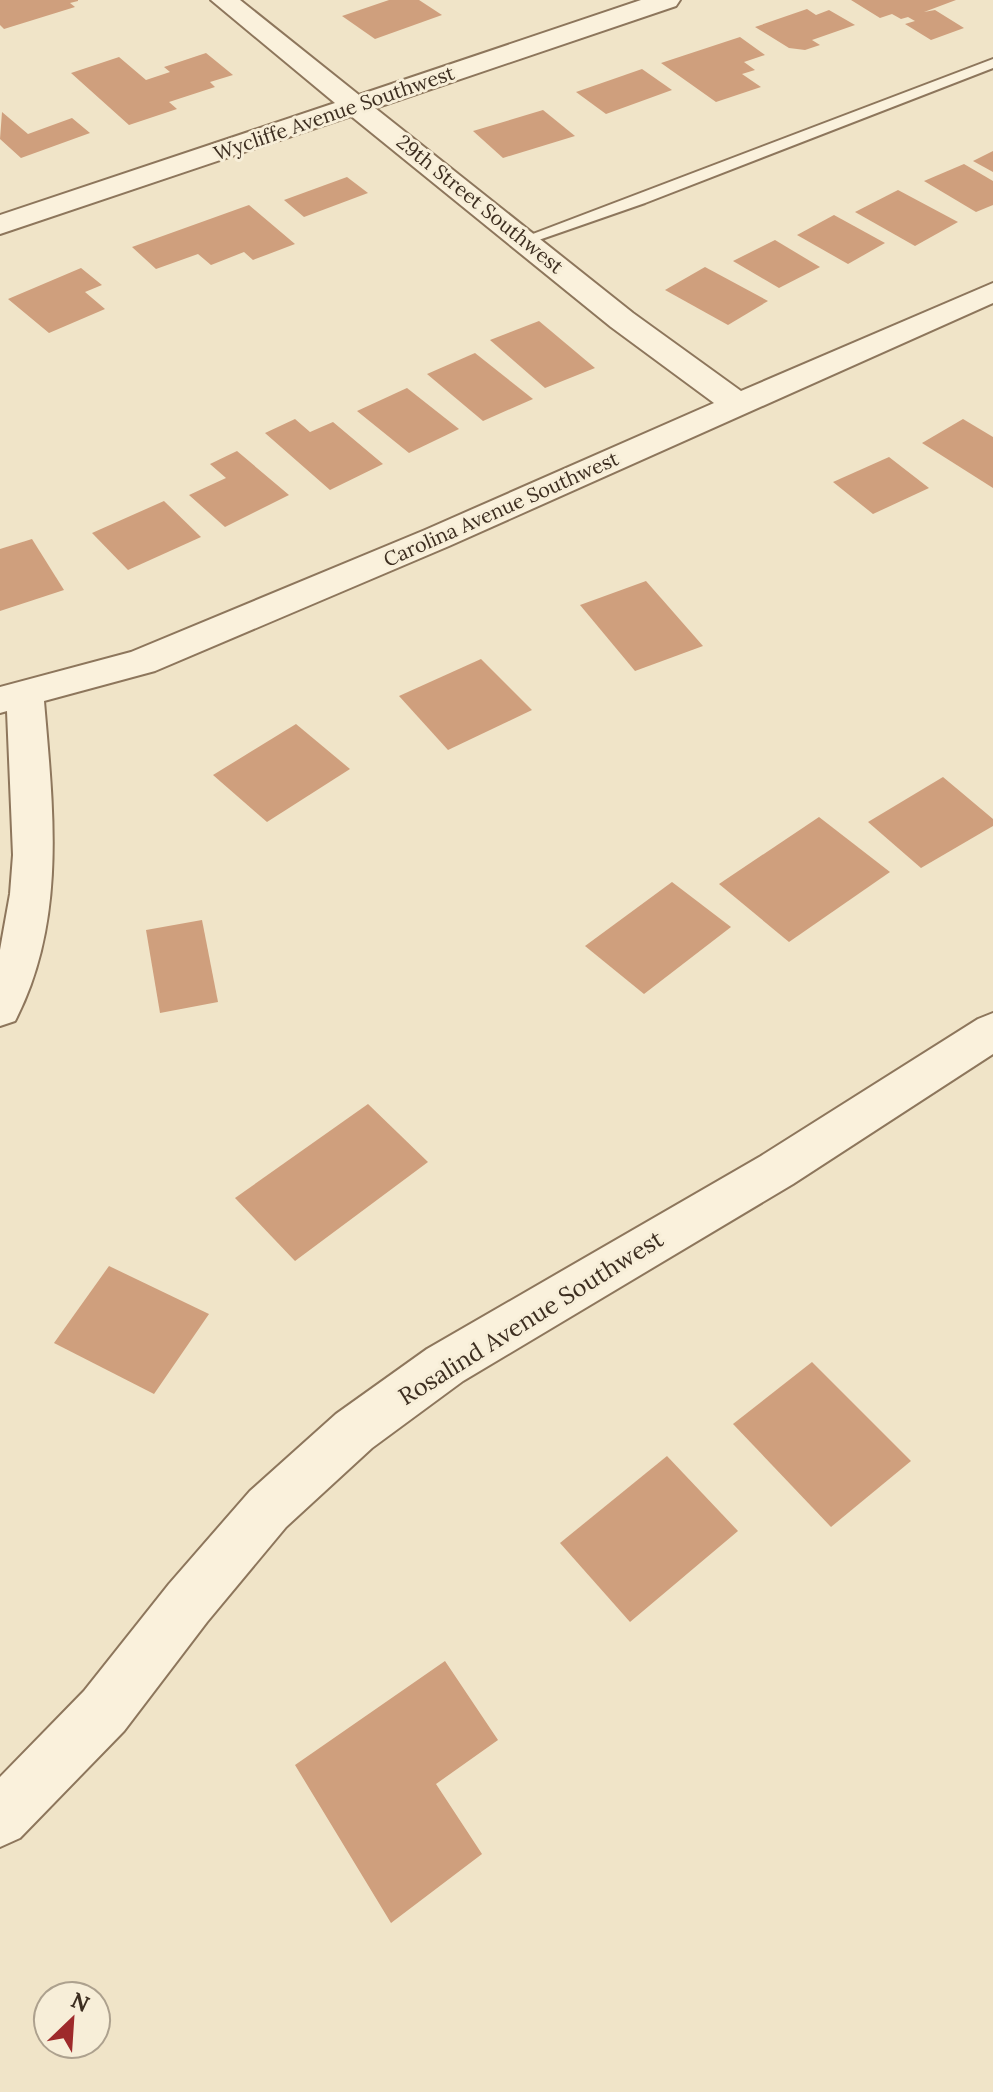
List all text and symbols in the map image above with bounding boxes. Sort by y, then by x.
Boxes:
street label: Wycliffe Avenue Southwest [210,59,458,165]
street label: 29th Street Southwest [392,129,569,279]
street label: Carolina Avenue Southwest [379,445,622,572]
street label: Rosalind Avenue Southwest [393,1223,670,1412]
north arrow [32,1980,112,2060]
text: N [67,1986,94,2018]

